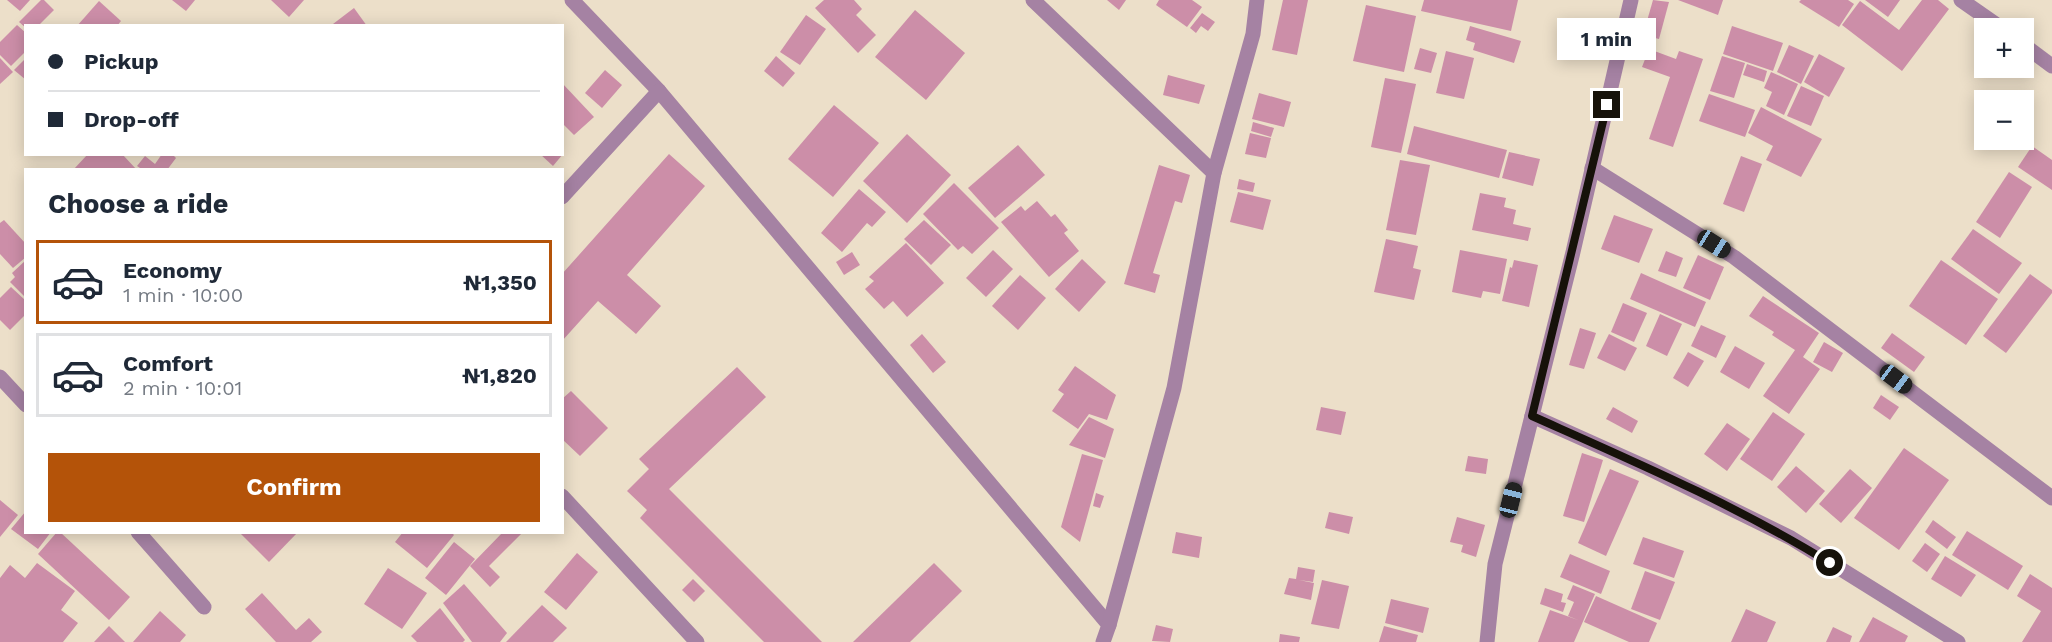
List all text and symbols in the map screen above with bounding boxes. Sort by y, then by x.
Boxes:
callout: 1 min [1558,18,1656,60]
map controls [1974,18,2034,150]
button: + [1974,18,2034,78]
text: 1 min [1581,27,1632,51]
text: Pickup [84,49,159,74]
button: − [1974,90,2034,150]
route end [1593,91,1620,118]
text: Drop-off [84,107,179,132]
text: Choose a ride [48,188,228,220]
car [1694,227,1734,261]
icon: car [51,255,105,309]
text: Economy [123,258,222,283]
text: ₦1,350 [463,270,537,295]
text: 1 min · 10:00 [123,283,243,307]
icon: car [51,348,105,402]
text: Comfort [123,351,213,376]
car [1876,361,1916,397]
text: ₦1,820 [462,363,537,388]
text: 2 min · 10:01 [123,376,242,400]
button: Confirm [48,453,540,522]
car [1498,480,1524,520]
route start [1816,549,1843,576]

